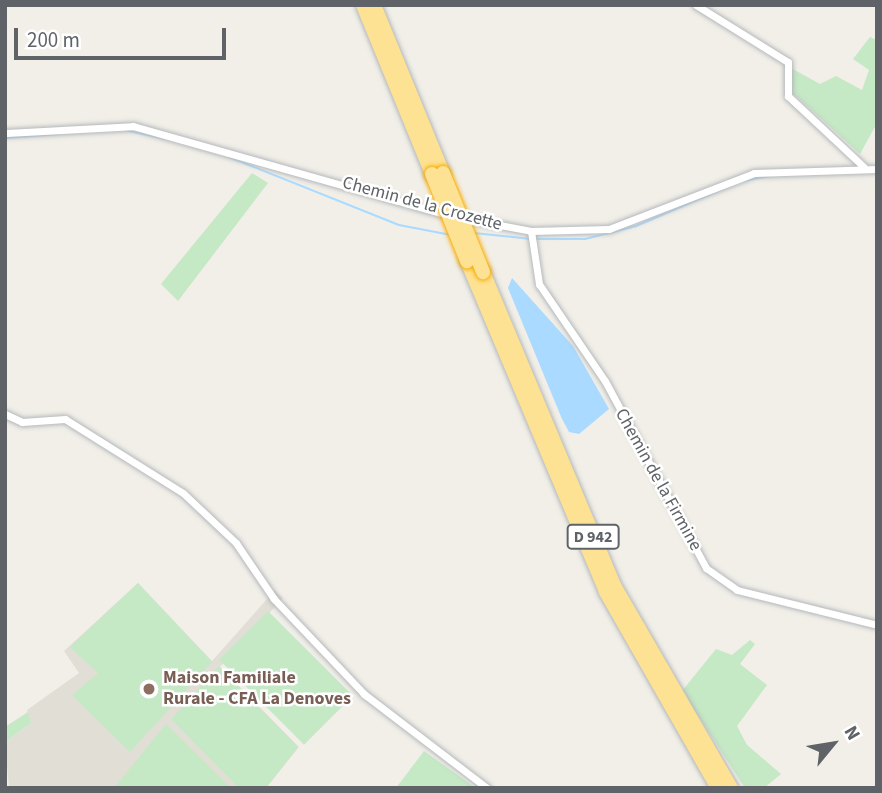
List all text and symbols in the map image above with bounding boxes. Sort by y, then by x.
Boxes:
scale bar [18,14,229,58]
text: 200 m [27,25,80,55]
street label: Chemin de la Crozette [340,172,504,236]
street label: Chemin de la Firmine [610,405,706,555]
road number: D 942 [565,524,621,550]
place label: Maison Familiale Rurale - CFA La Denoves [163,668,351,710]
marker: Maison Familiale Rurale - CFA La Denoves [141,681,157,697]
north arrow [798,709,868,779]
text: N [837,721,866,745]

